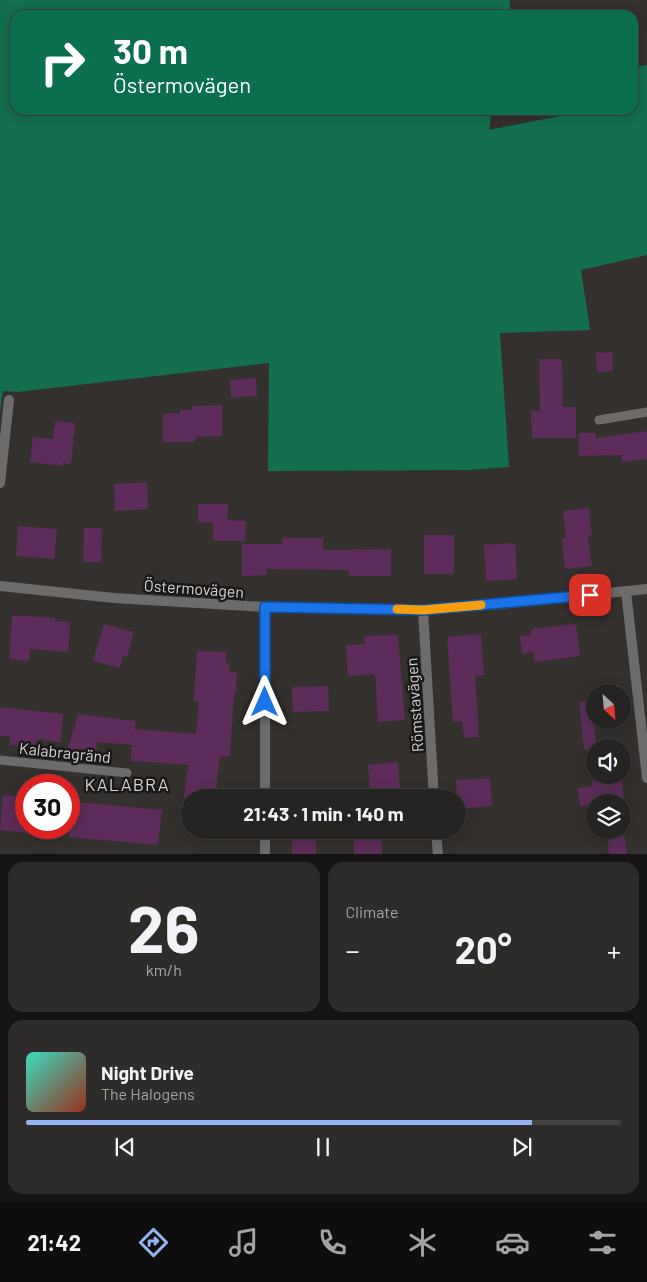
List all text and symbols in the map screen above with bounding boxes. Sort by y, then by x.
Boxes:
text: 30 m [113,29,188,71]
icon: right [30,30,95,95]
text: Östermovägen [113,71,251,97]
pin [569,574,611,616]
street label: Östermovägen [143,575,245,601]
icon: arrive [576,581,604,609]
street label: Römstavägen [401,657,427,753]
position arrow [238,675,290,727]
north arrow [586,684,631,729]
map controls [586,684,631,839]
street label: Kalabragränd [18,738,112,766]
button: sound [586,739,631,784]
district label: KALABRA [84,773,170,795]
speed limit sign: 30 [15,774,80,839]
button: layers [586,794,631,839]
text: 21:43 · 1 min · 140 m [243,802,404,825]
text: 26 [128,888,199,966]
text: Climate [346,902,398,921]
text: 20° [455,926,512,972]
text: − [346,933,360,967]
text: + [607,933,621,967]
text: km/h [146,960,182,979]
text: Night Drive [101,1061,194,1084]
text: The Halogens [101,1084,195,1103]
icon: previous [111,1133,139,1161]
icon: pause [309,1133,337,1161]
icon: next [508,1133,536,1161]
icon: directions [136,1225,171,1260]
icon: music [226,1225,261,1260]
icon: phone [315,1225,350,1260]
icon: climate [405,1225,440,1260]
icon: car [495,1225,530,1260]
icon: filters [585,1225,620,1260]
text: 21:42 [27,1229,81,1255]

